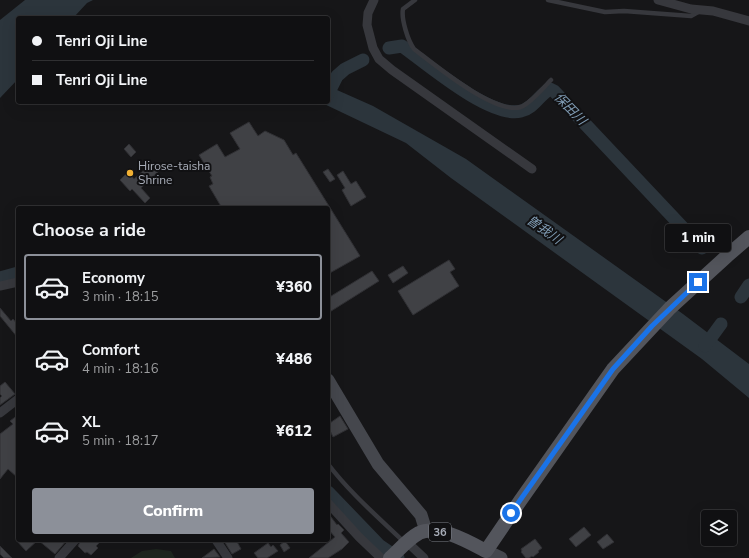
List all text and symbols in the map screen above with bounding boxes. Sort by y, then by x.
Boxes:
text: Tenri Oji Line [56,31,148,51]
text: Tenri Oji Line [56,70,148,90]
water label: 保田川 [550,89,592,131]
place label: Hirose-taisha Shrine [138,158,210,188]
marker: Hirose-taisha Shrine [125,168,135,178]
water label: 曽我川 [523,211,567,250]
text: Choose a ride [32,218,146,242]
callout: 1 min [665,224,731,252]
text: 1 min [681,229,715,247]
text: Economy [82,268,145,288]
icon: car [34,269,70,305]
route end [689,273,707,291]
text: ¥360 [276,277,312,297]
text: 3 min · 18:15 [82,288,158,306]
text: Comfort [82,340,139,360]
icon: car [34,341,70,377]
text: ¥486 [276,349,312,369]
text: 4 min · 18:16 [82,360,158,378]
text: XL [82,412,101,432]
icon: car [34,413,70,449]
text: ¥612 [276,421,312,441]
text: 5 min · 18:17 [82,432,158,450]
button: Confirm [32,488,314,534]
route start [502,504,520,522]
map controls [701,510,737,546]
button: layers [701,510,737,546]
road number: 36 [429,523,451,541]

